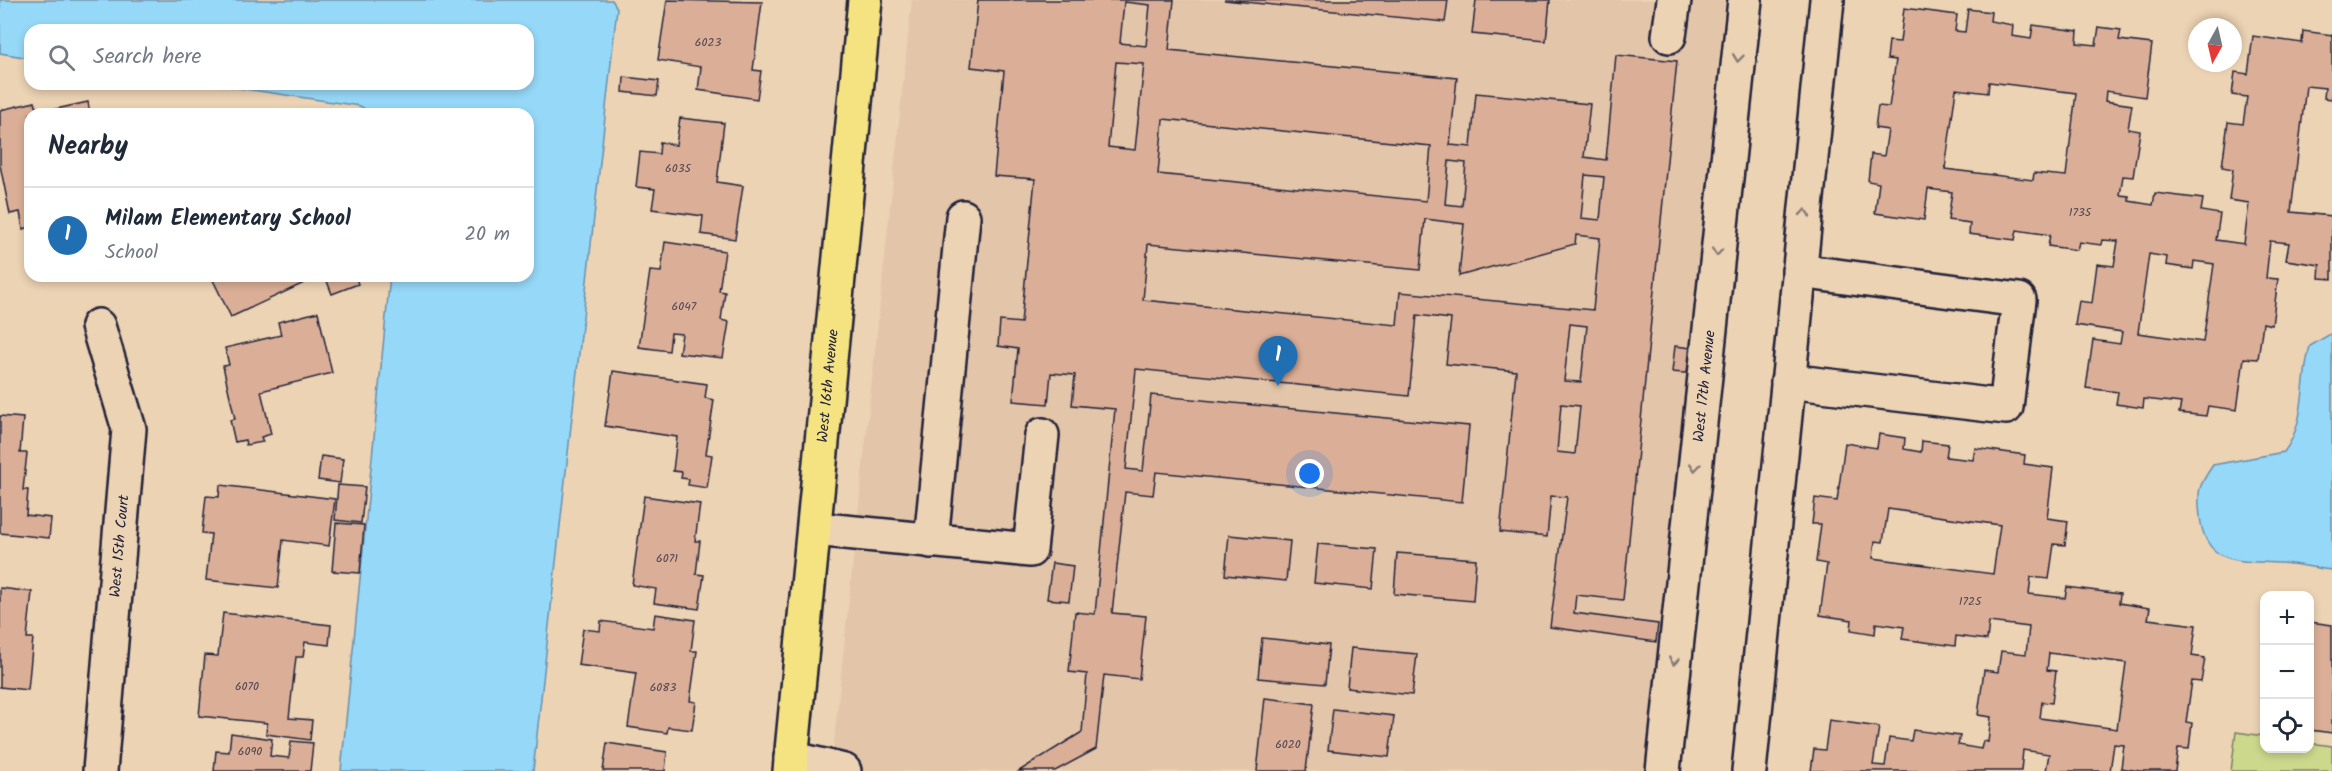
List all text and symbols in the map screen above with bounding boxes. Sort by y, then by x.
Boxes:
north arrow [2188,18,2242,72]
search box [24,24,534,90]
house number: 6023 [695,33,721,52]
text: Search here [93,40,201,75]
icon: search [45,41,78,74]
one-way arrow [1732,53,1745,63]
text: Nearby [48,126,128,168]
house number: 6035 [665,159,693,178]
text: Milam Elementary School [105,202,351,237]
house number: 1735 [2069,203,2093,222]
one-way arrow [1798,209,1811,218]
text: 1 [64,219,71,251]
text: 20 m [464,219,510,251]
text: School [105,237,158,269]
one-way arrow [1711,247,1724,256]
house number: 6047 [672,297,697,316]
street label: West 16th Avenue [811,328,846,444]
street label: West 17th Avenue [1687,329,1723,443]
pin: 1 [1258,336,1298,386]
your location [1295,459,1324,488]
one-way arrow [1689,462,1702,471]
street label: West 15th Court [104,494,136,598]
house number: 6071 [656,549,678,568]
map controls [2260,591,2314,753]
button: + [2260,591,2314,645]
house number: 1725 [1959,592,1983,611]
button: − [2260,645,2314,699]
one-way arrow [1669,656,1681,665]
house number: 6070 [235,677,259,696]
house number: 6083 [650,678,677,697]
button: locate [2260,699,2314,753]
house number: 6020 [1275,735,1301,754]
house number: 6090 [238,742,262,761]

